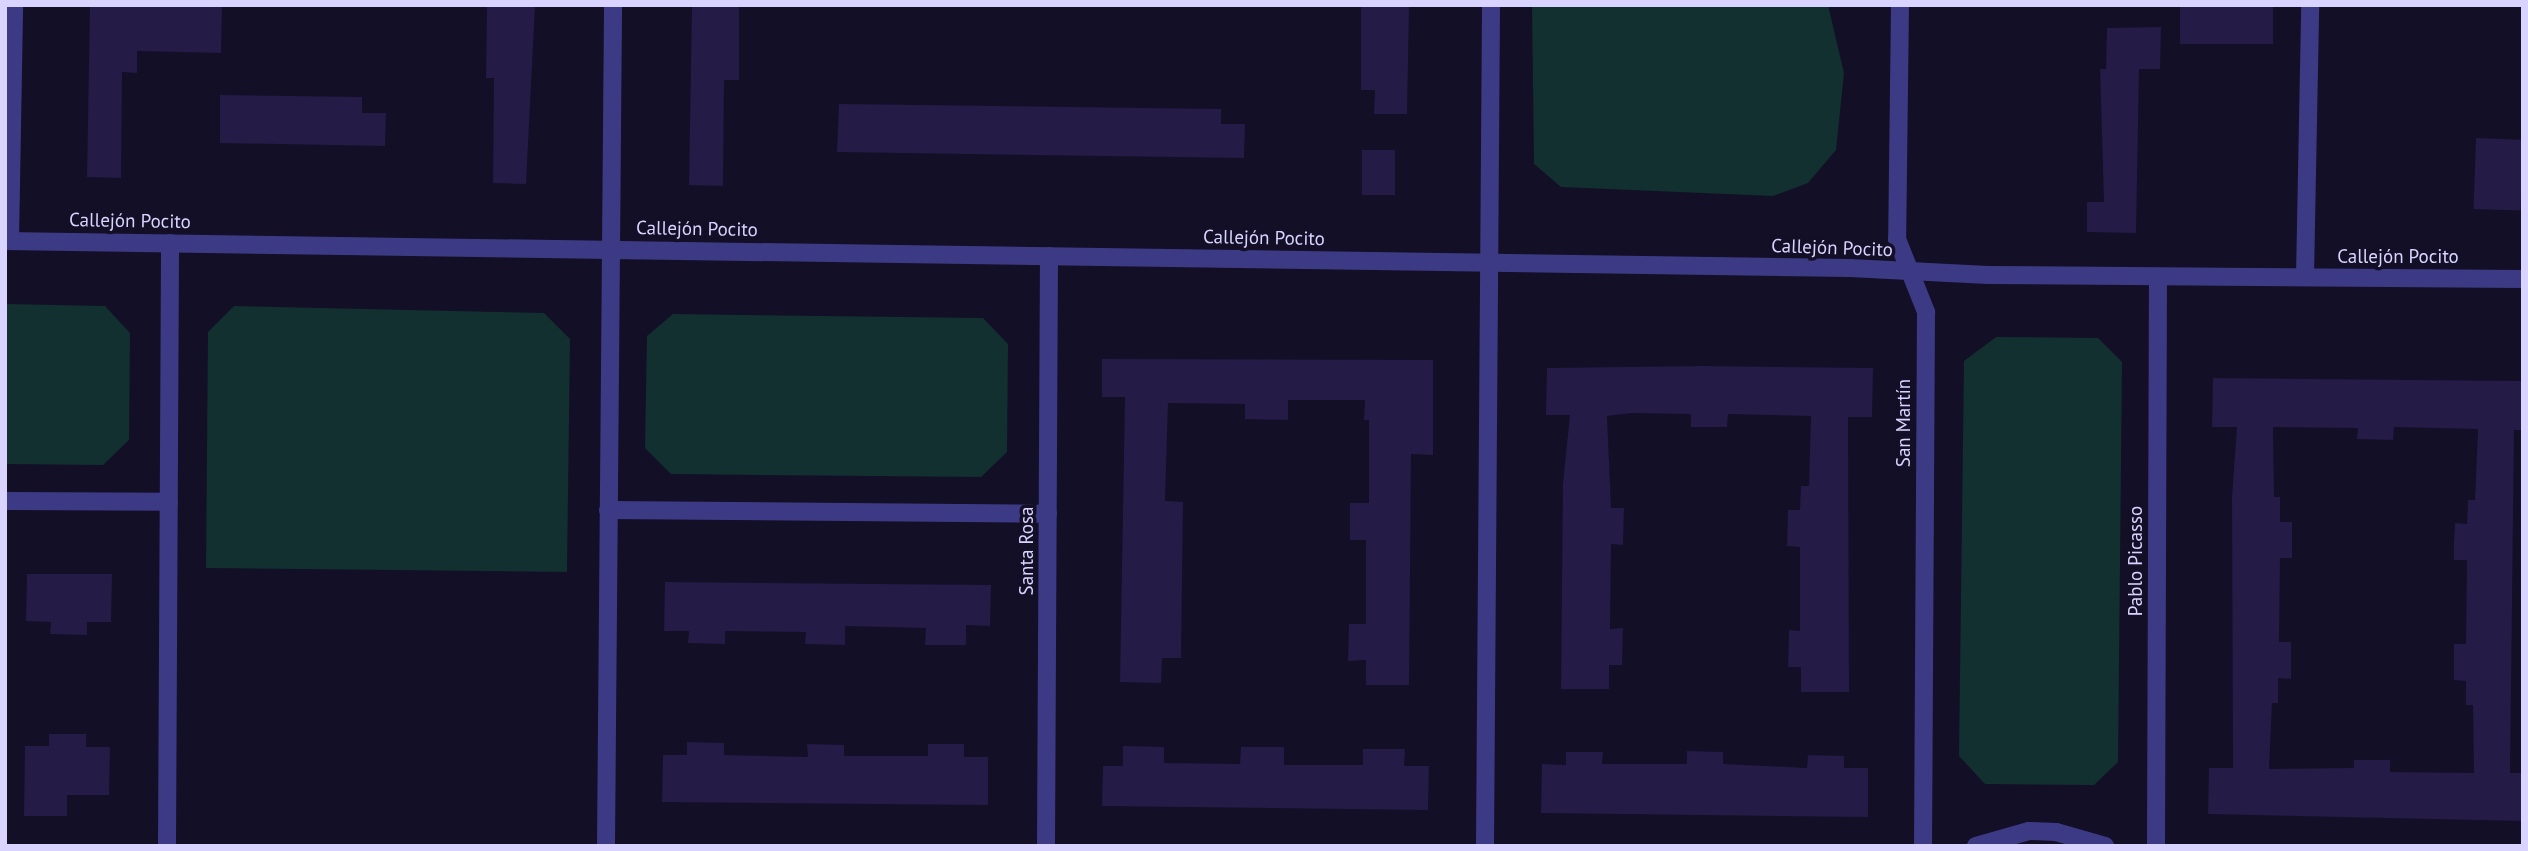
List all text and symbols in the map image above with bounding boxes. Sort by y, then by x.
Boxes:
street label: Callejón Pocito [69,209,191,233]
street label: Callejón Pocito [636,217,758,241]
street label: Callejón Pocito [1203,226,1325,250]
street label: Callejón Pocito [1771,234,1893,262]
street label: Callejón Pocito [2337,246,2459,268]
street label: San Martín [1893,379,1915,467]
street label: Pablo Picasso [2125,506,2147,616]
street label: Santa Rosa [1016,507,1038,595]

